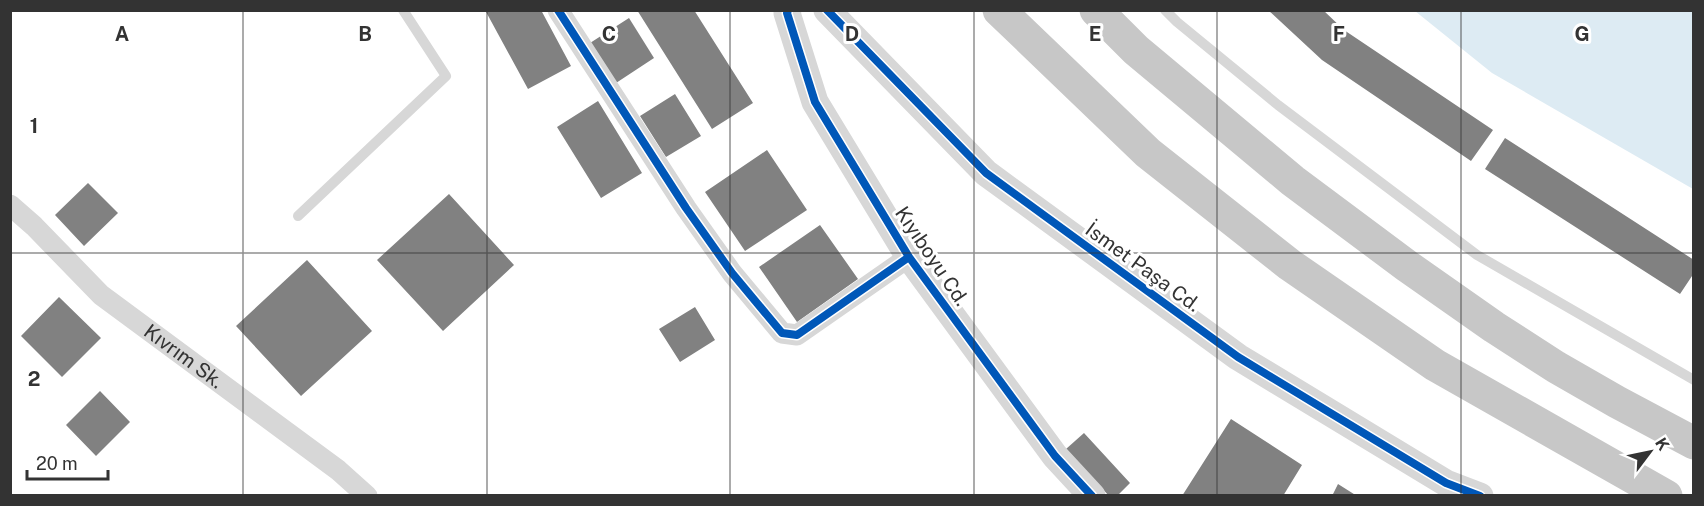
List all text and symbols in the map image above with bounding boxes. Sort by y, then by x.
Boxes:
text: A [115,22,129,46]
text: B [358,22,372,46]
text: C [602,22,616,46]
text: D [845,22,859,46]
text: E [1089,22,1101,46]
text: F [1333,22,1345,46]
text: G [1574,22,1590,46]
text: 1 [30,114,38,138]
street label: Kıyıboyu Cd. [890,202,974,310]
street label: İsmet Paşa Cd. [1081,217,1205,317]
street label: Kıvrım Sk. [139,319,228,393]
text: 2 [28,367,40,391]
north arrow [1620,422,1680,482]
text: K [1651,434,1674,455]
scale bar [27,443,108,481]
text: 20 m [36,453,78,474]

